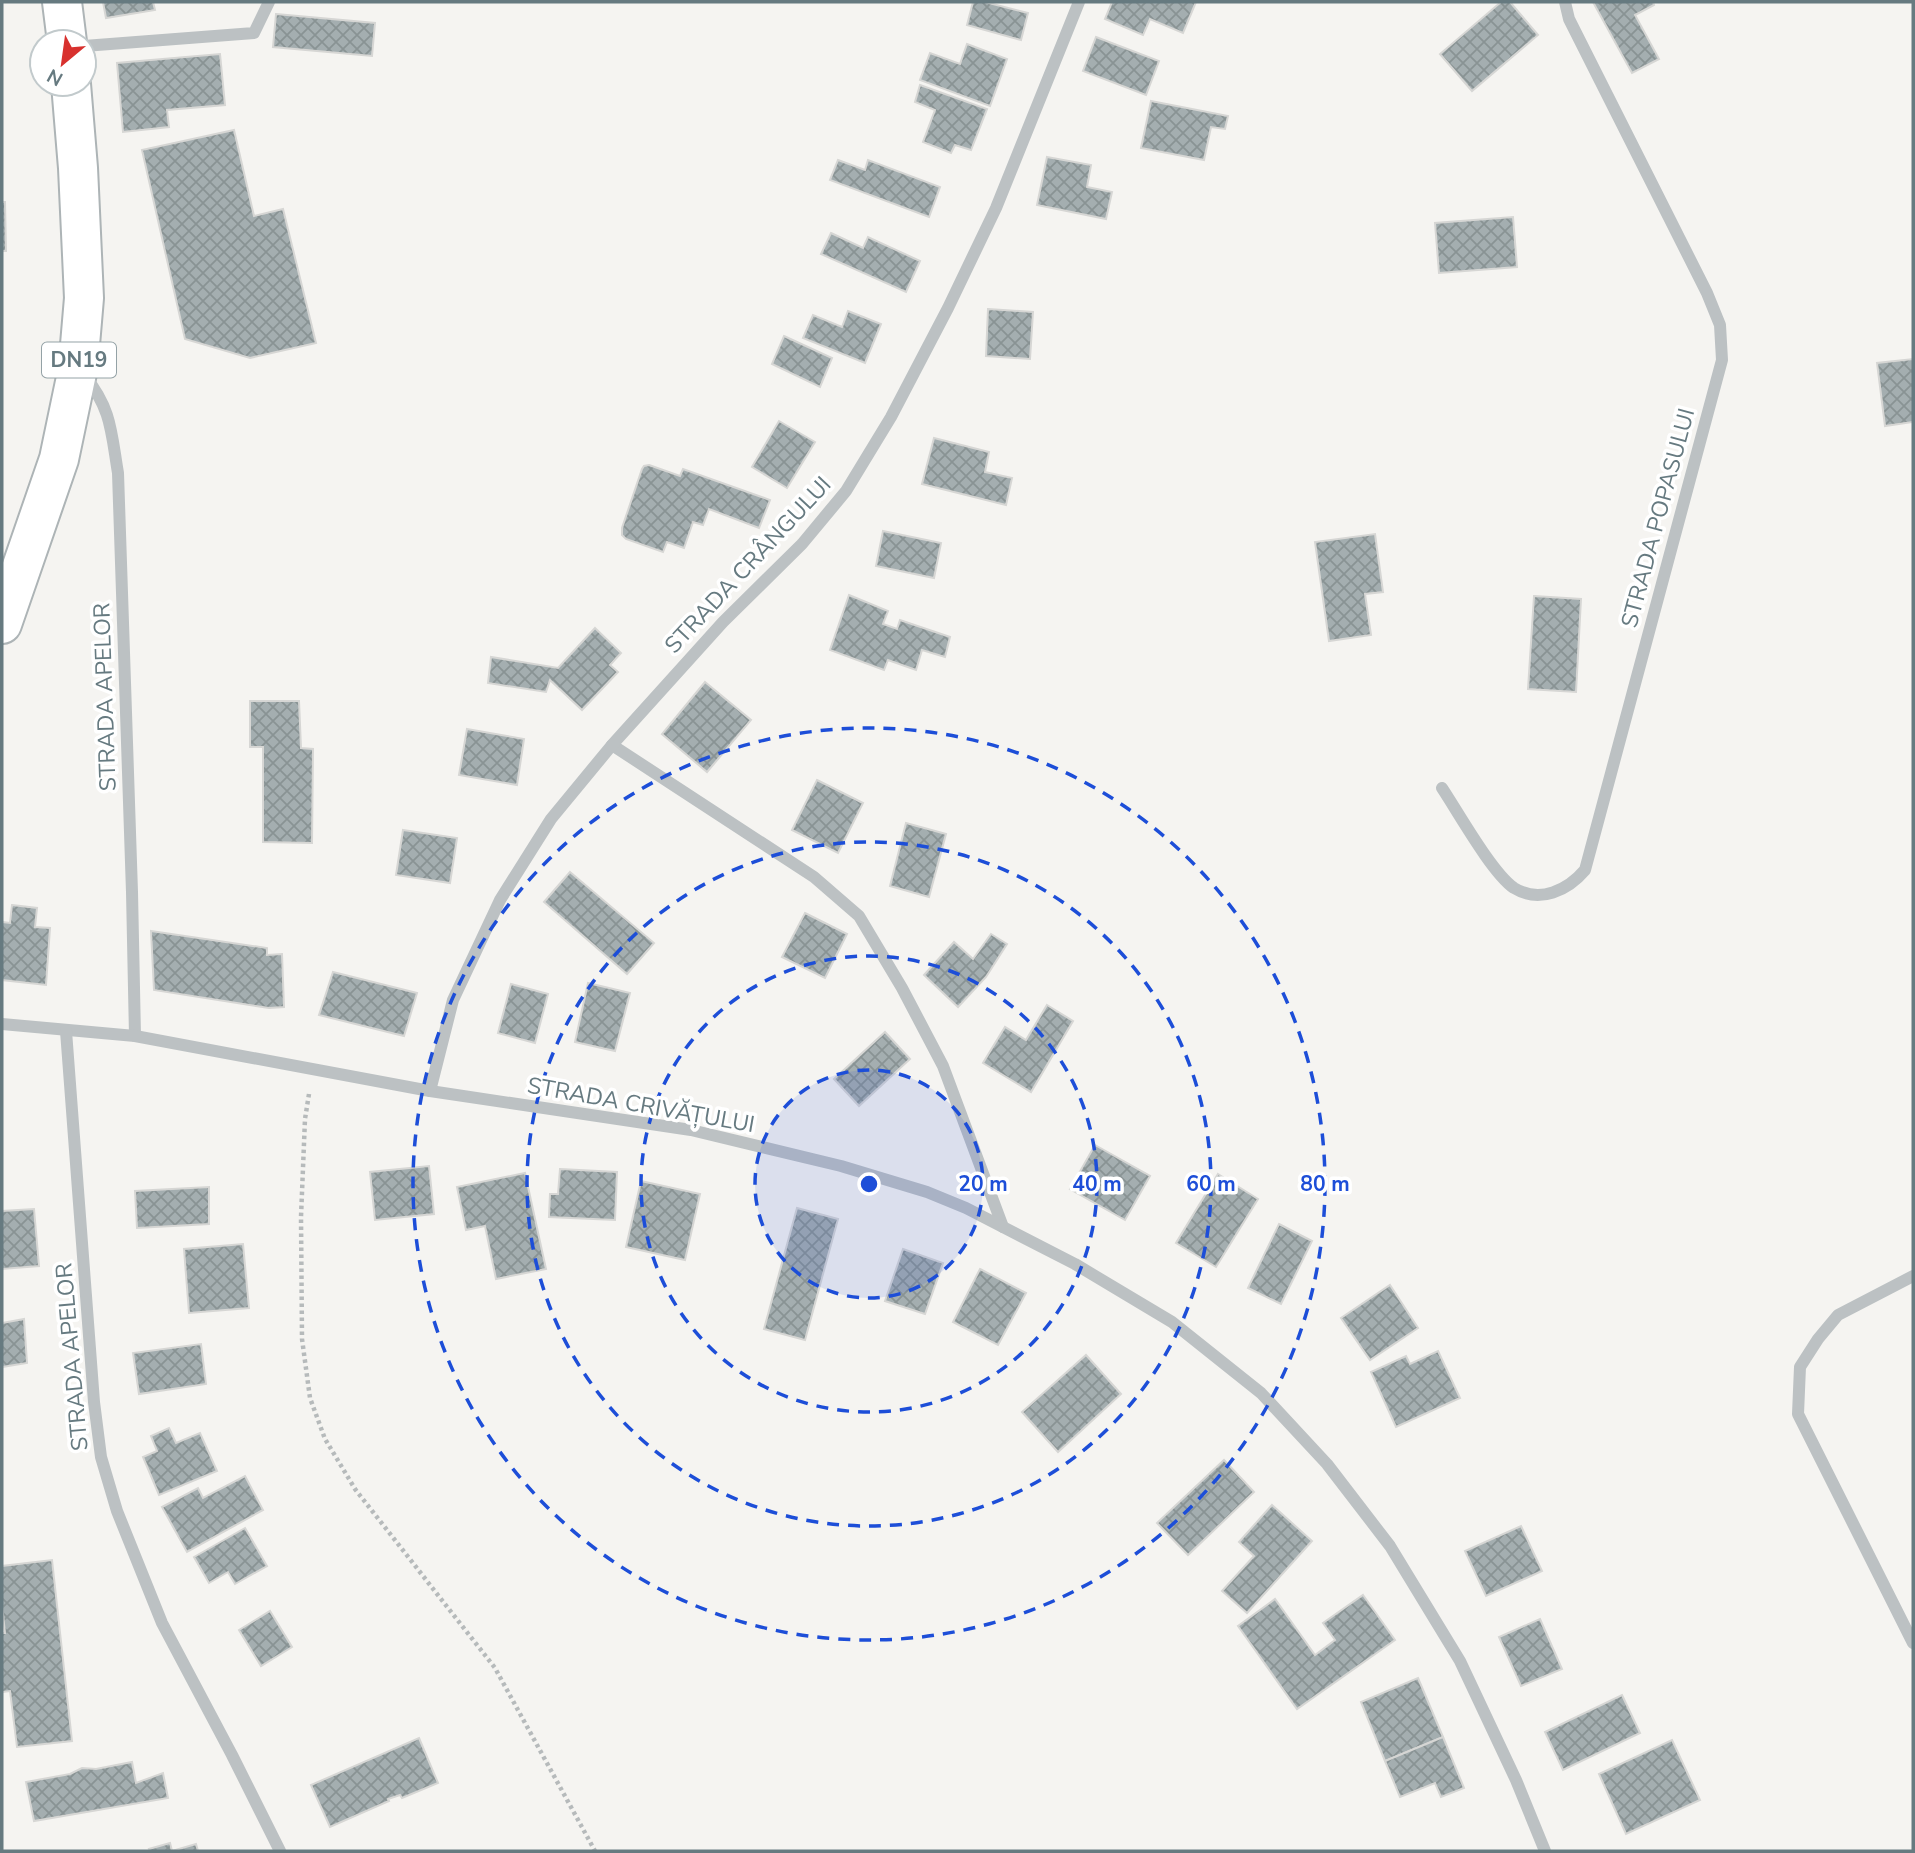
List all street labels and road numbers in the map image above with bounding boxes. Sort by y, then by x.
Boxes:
road number: DN19 [42,342,116,378]
street label: STRADA POPASULUI [1614,405,1702,631]
street label: STRADA CRÂNGULUI [658,470,838,660]
street label: STRADA APELOR [86,602,124,792]
street label: STRADA CRIVĂȚULUI [525,1070,757,1140]
street label: STRADA APELOR [48,1262,96,1452]

